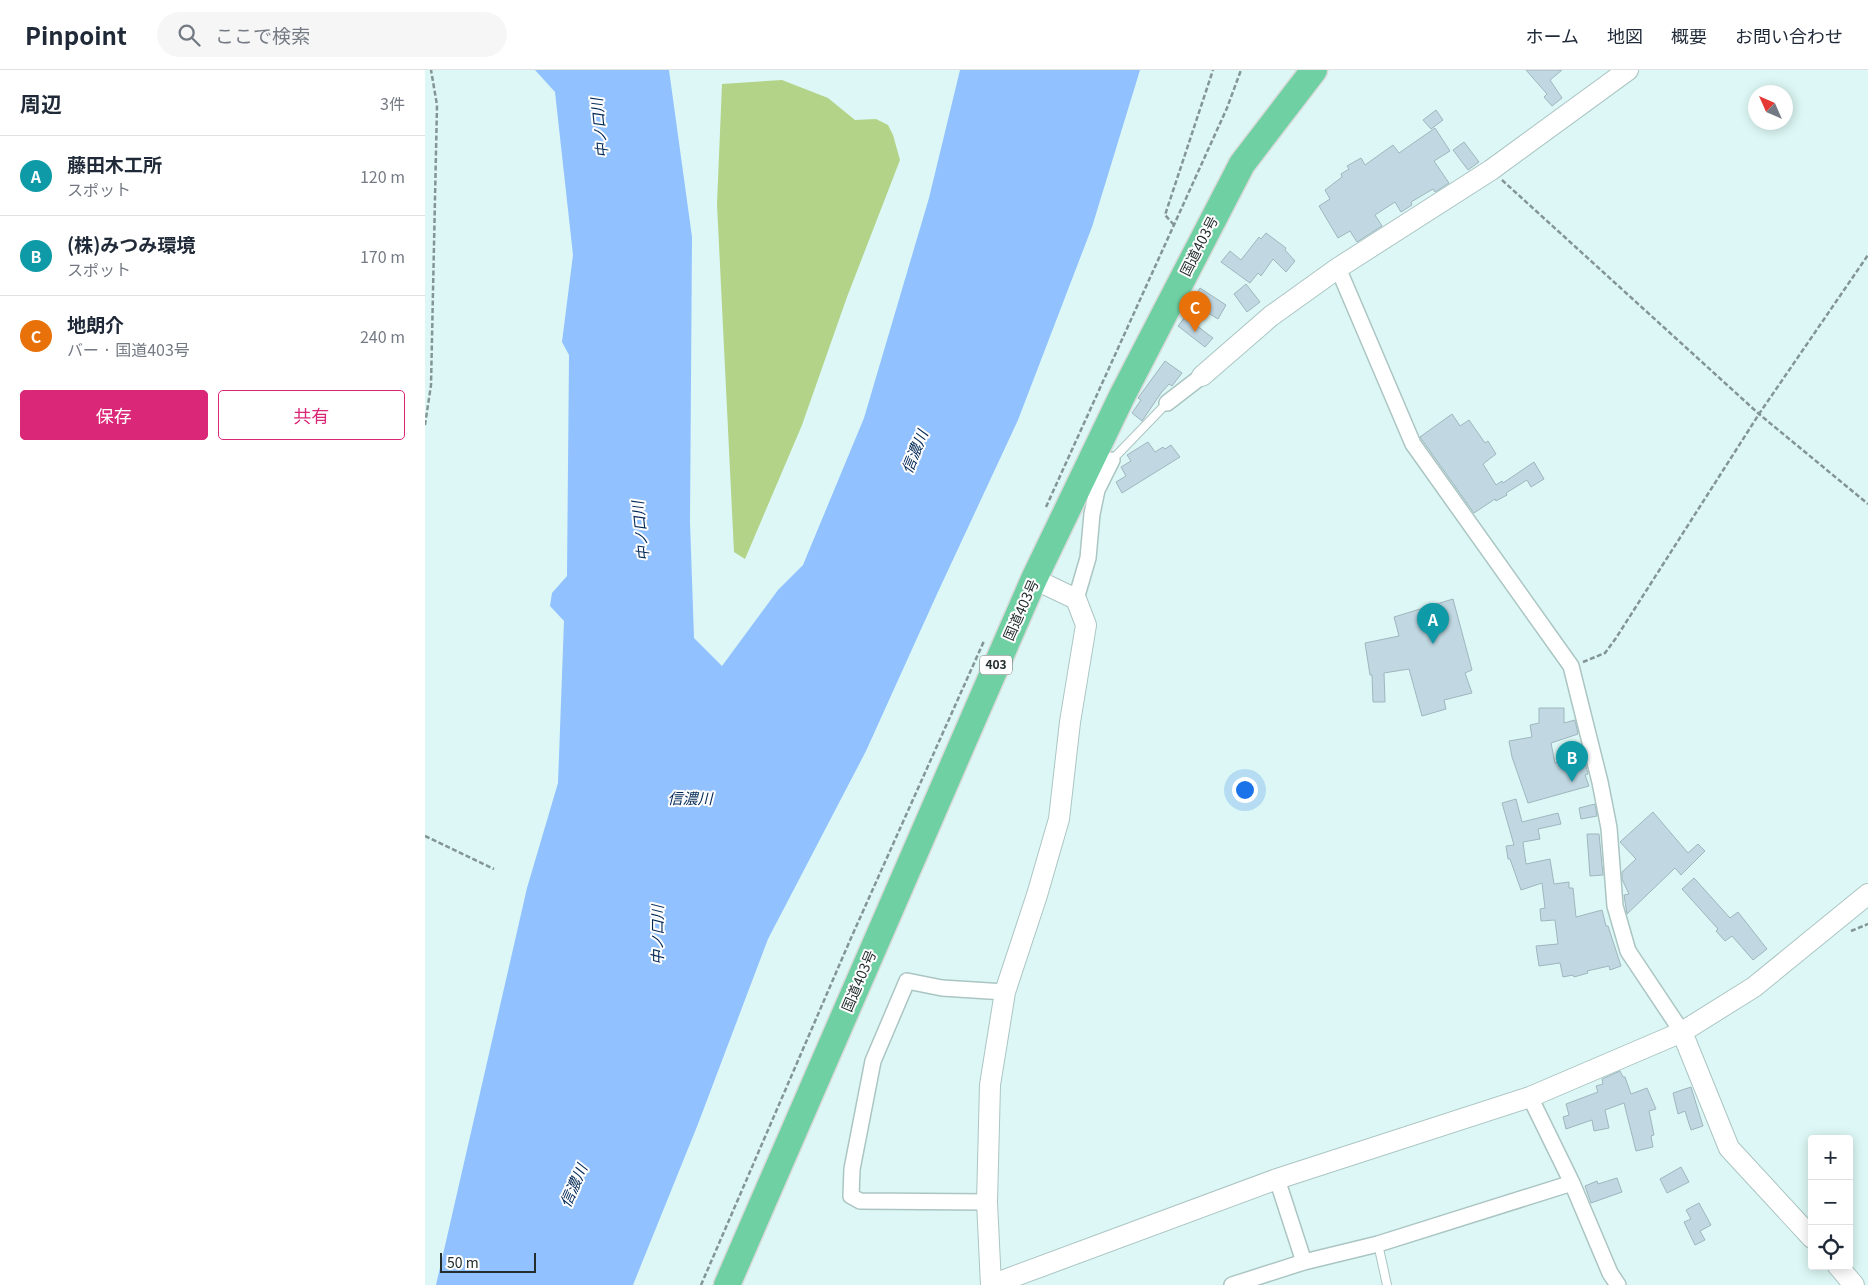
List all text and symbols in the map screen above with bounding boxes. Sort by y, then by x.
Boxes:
search box [157,12,507,57]
text: Pinpoint [25,17,127,52]
icon: search [175,21,203,49]
text: ここで検索 [215,21,310,48]
text: ホーム [1526,22,1579,48]
text: 地図 [1607,22,1643,48]
text: 概要 [1671,22,1707,48]
text: お問い合わせ [1735,22,1843,48]
north arrow [1748,85,1793,130]
text: 周辺 [20,88,62,118]
text: 3件 [380,91,405,115]
water label: 中ノ口川 [585,95,612,159]
text: 藤田木工所 [67,150,162,177]
text: A [31,164,41,188]
text: 120 m [360,164,405,188]
text: スポット [67,177,131,201]
street label: 国道403号 [1174,212,1222,279]
text: (株)みつみ環境 [67,230,195,257]
text: B [31,244,41,268]
text: 170 m [360,244,405,268]
text: スポット [67,257,131,281]
pin: C [1179,291,1211,332]
text: 地朗介 [67,310,124,337]
text: C [31,324,41,348]
text: 240 m [360,324,405,348]
text: バー · 国道403号 [67,337,190,361]
button: 保存 [20,390,208,440]
button: 共有 [218,390,405,440]
water label: 信濃川 [895,425,933,476]
water label: 中ノ口川 [626,498,653,562]
street label: 国道403号 [998,576,1043,643]
pin: A [1417,603,1449,644]
road number: 403 [980,656,1012,674]
pin: B [1556,741,1588,782]
your location [1232,777,1258,803]
water label: 信濃川 [667,787,714,808]
water label: 中ノ口川 [646,903,667,965]
street label: 国道403号 [836,947,880,1015]
map controls [1808,1135,1853,1270]
button: + [1808,1135,1853,1180]
water label: 信濃川 [554,1159,592,1210]
button: − [1808,1180,1853,1225]
button: locate [1808,1225,1853,1270]
scale bar [440,1250,536,1273]
text: 50 m [447,1252,479,1272]

